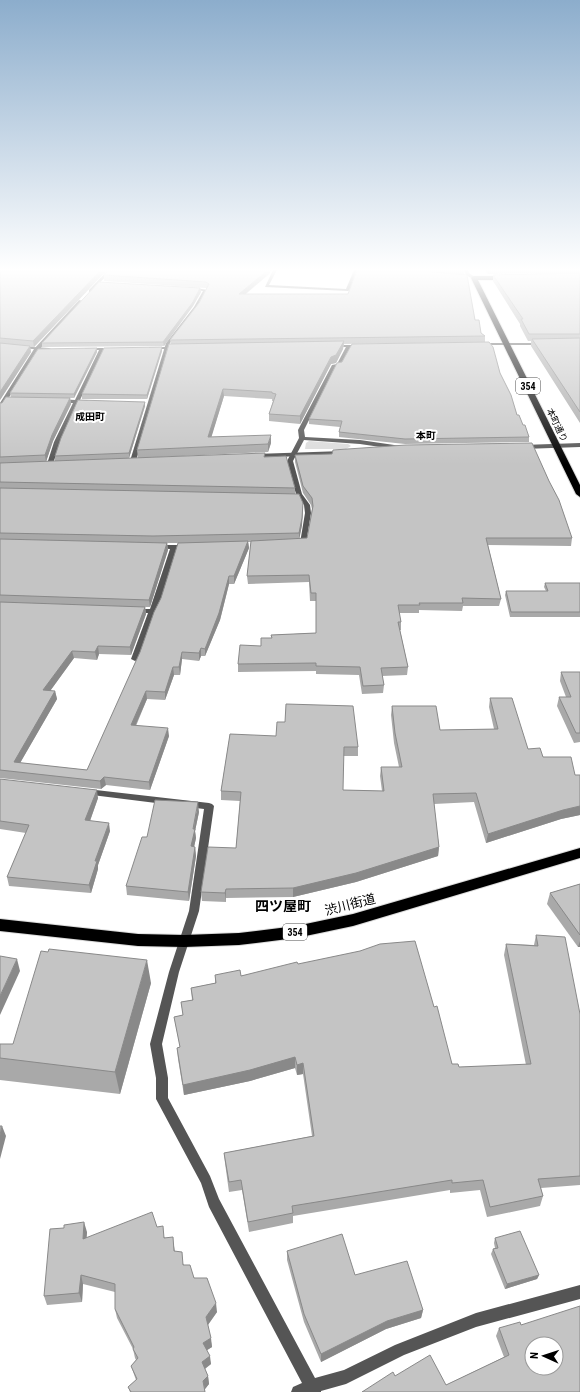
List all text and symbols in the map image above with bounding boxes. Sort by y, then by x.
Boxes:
road number: 354 [516,378,540,394]
street label: 本町通り [545,407,569,443]
district label: 成田町 [75,411,105,422]
district label: 本町 [415,430,436,441]
street label: 渋川街道 [323,891,377,918]
district label: 四ツ屋町 [255,898,311,914]
road number: 354 [283,924,307,940]
north arrow [524,1336,564,1376]
text: N [528,1352,541,1359]

